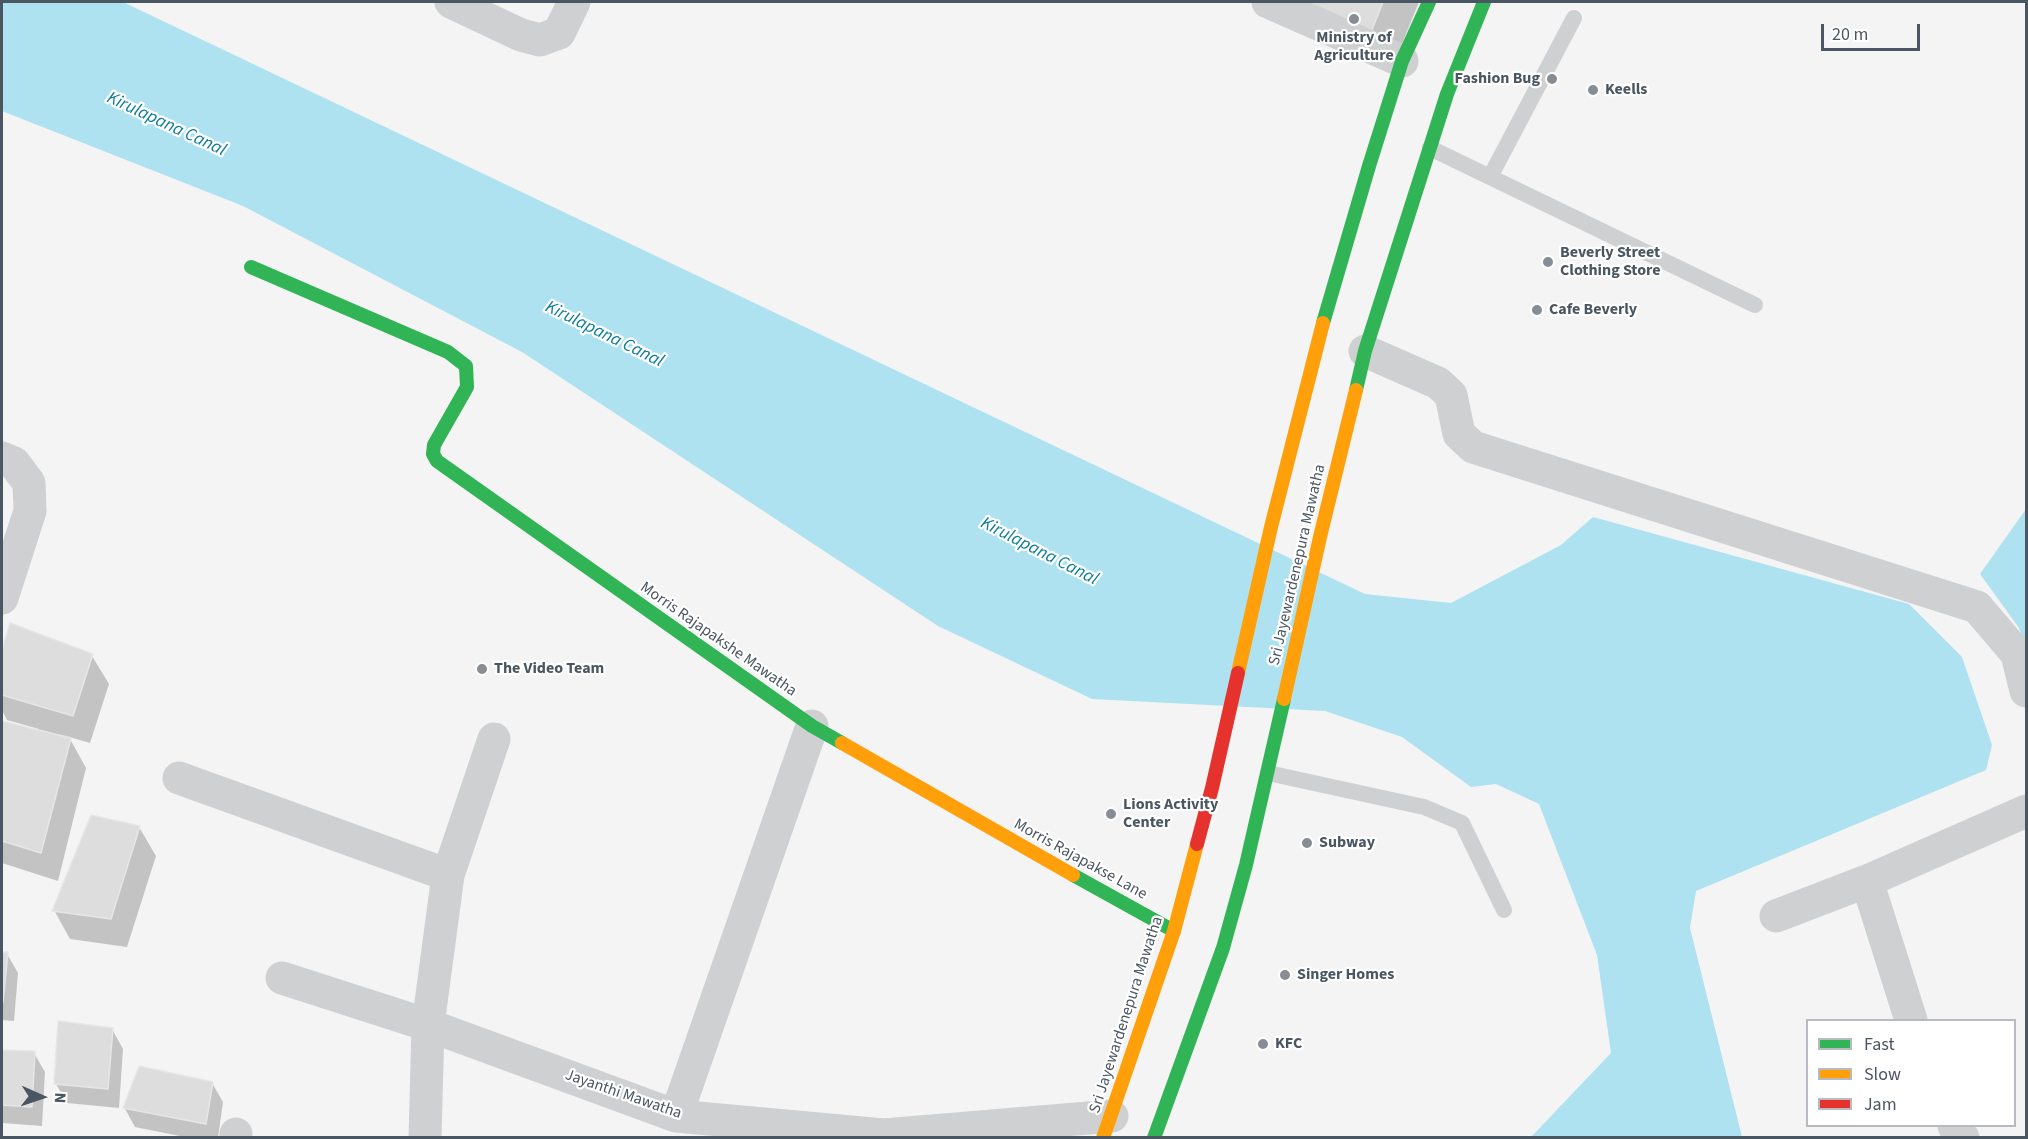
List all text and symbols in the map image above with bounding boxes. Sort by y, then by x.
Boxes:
marker: Ministry of Agriculture [1347,12,1361,26]
scale bar [1824,12,1923,50]
text: 20 m [1832,22,1868,47]
place label: Ministry of Agriculture [1314,28,1394,66]
place label: Fashion Bug [1455,69,1540,89]
marker: Fashion Bug [1545,72,1559,86]
place label: Keells [1605,80,1647,100]
marker: Keells [1586,83,1600,97]
water label: Kirulapana Canal [103,88,229,162]
place label: Beverly Street Clothing Store [1560,243,1661,281]
marker: Beverly Street Clothing Store [1541,255,1555,269]
water label: Kirulapana Canal [541,297,667,373]
place label: Cafe Beverly [1549,300,1637,320]
marker: Cafe Beverly [1530,303,1544,317]
street label: Sri Jayewardenepura Mawatha [1266,463,1330,667]
water label: Kirulapana Canal [977,513,1101,591]
street label: Morris Rajapakshe Mawatha [636,579,800,701]
place label: The Video Team [494,659,604,679]
marker: The Video Team [475,662,489,676]
place label: Lions Activity Center [1123,795,1218,833]
marker: Lions Activity Center [1104,807,1118,821]
street label: Morris Rajapakse Lane [1010,815,1150,905]
place label: Subway [1319,833,1375,853]
marker: Subway [1300,836,1314,850]
street label: Sri Jayewardenepura Mawatha [1086,914,1168,1116]
place label: Singer Homes [1297,965,1394,985]
marker: Singer Homes [1278,968,1292,982]
legend [1806,1019,2016,1127]
text: Fast [1864,1032,1895,1057]
place label: KFC [1275,1034,1302,1054]
marker: KFC [1256,1037,1270,1051]
text: Slow [1864,1062,1901,1087]
street label: Jayanthi Mawatha [562,1066,684,1124]
north arrow [12,1067,72,1127]
text: N [49,1092,71,1104]
text: Jam [1864,1092,1897,1117]

